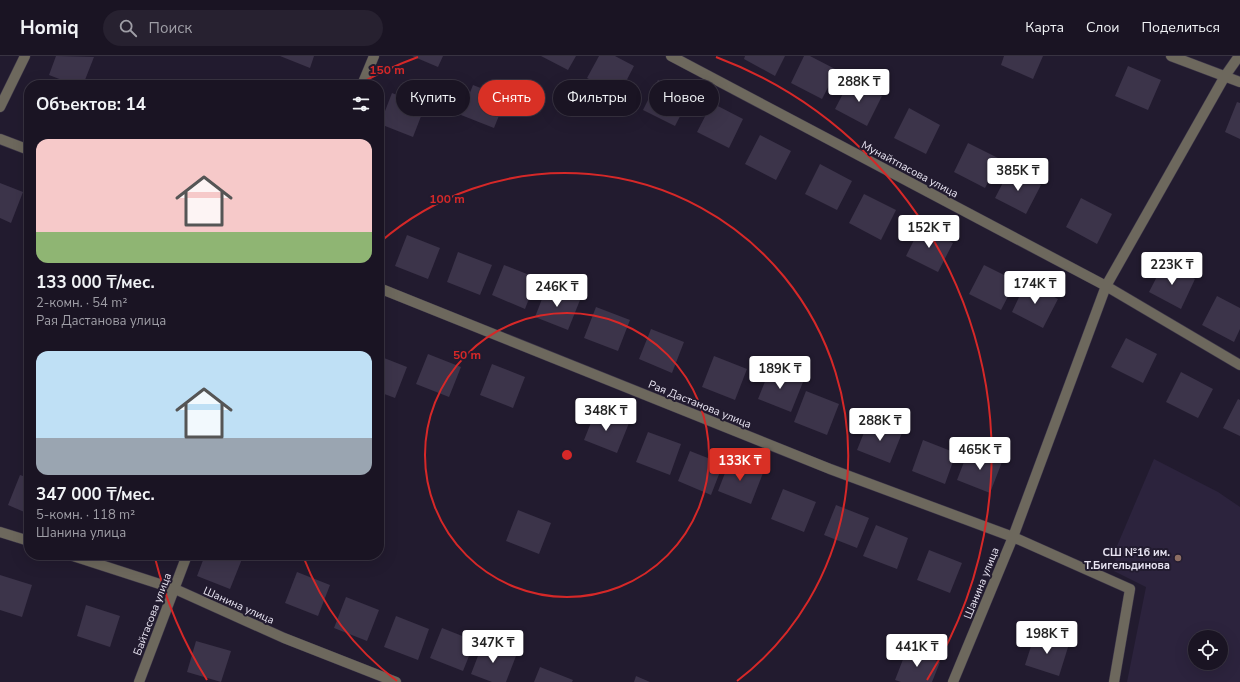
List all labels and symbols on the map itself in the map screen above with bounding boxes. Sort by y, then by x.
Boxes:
text: 150 m [369,62,405,78]
pin: 288K ₸ [826,69,892,103]
street label: Мунайтпасова улица [859,137,961,201]
pin: 385K ₸ [985,158,1051,192]
text: 100 m [429,191,465,207]
pin: 152K ₸ [896,215,962,249]
pin: 223K ₸ [1139,252,1205,286]
pin: 174K ₸ [1002,271,1068,305]
pin: 246K ₸ [524,274,590,308]
text: 50 m [453,347,481,363]
pin: 189K ₸ [747,356,813,390]
street label: Рая Дастанова улица [646,377,754,432]
pin: 348K ₸ [573,398,639,432]
pin: 288K ₸ [847,408,913,442]
pin: 465K ₸ [947,437,1013,471]
centre of rings [560,448,574,462]
pin: 133K ₸ [707,448,773,482]
street label: Шанина улица [960,545,1003,621]
place label: СШ №16 им. Т.Бигельдинова [1084,545,1170,573]
marker: СШ №16 им. Т.Бигельдинова [1173,553,1183,563]
street label: Байтасова улица [130,571,175,658]
street label: Шанина улица [201,583,277,628]
pin: 198K ₸ [1014,621,1080,655]
pin: 347K ₸ [460,630,526,664]
pin: 441K ₸ [884,634,950,668]

